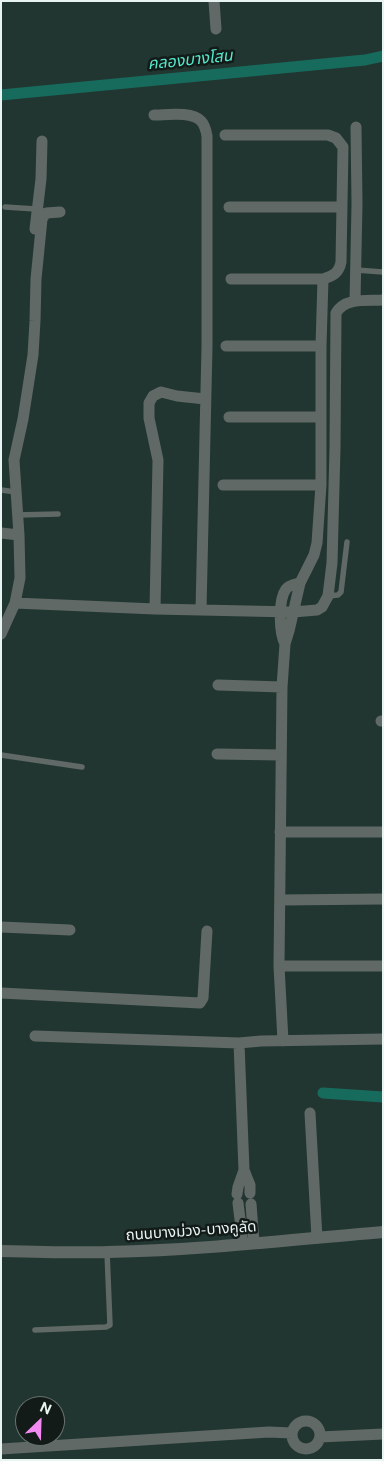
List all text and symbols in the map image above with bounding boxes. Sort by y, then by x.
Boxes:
water label: คลองบางโสน [147,46,233,74]
street label: ถนนบางม่วง-บางคูลัด [125,1217,257,1245]
north arrow [15,1396,65,1446]
text: N [37,1399,54,1418]

